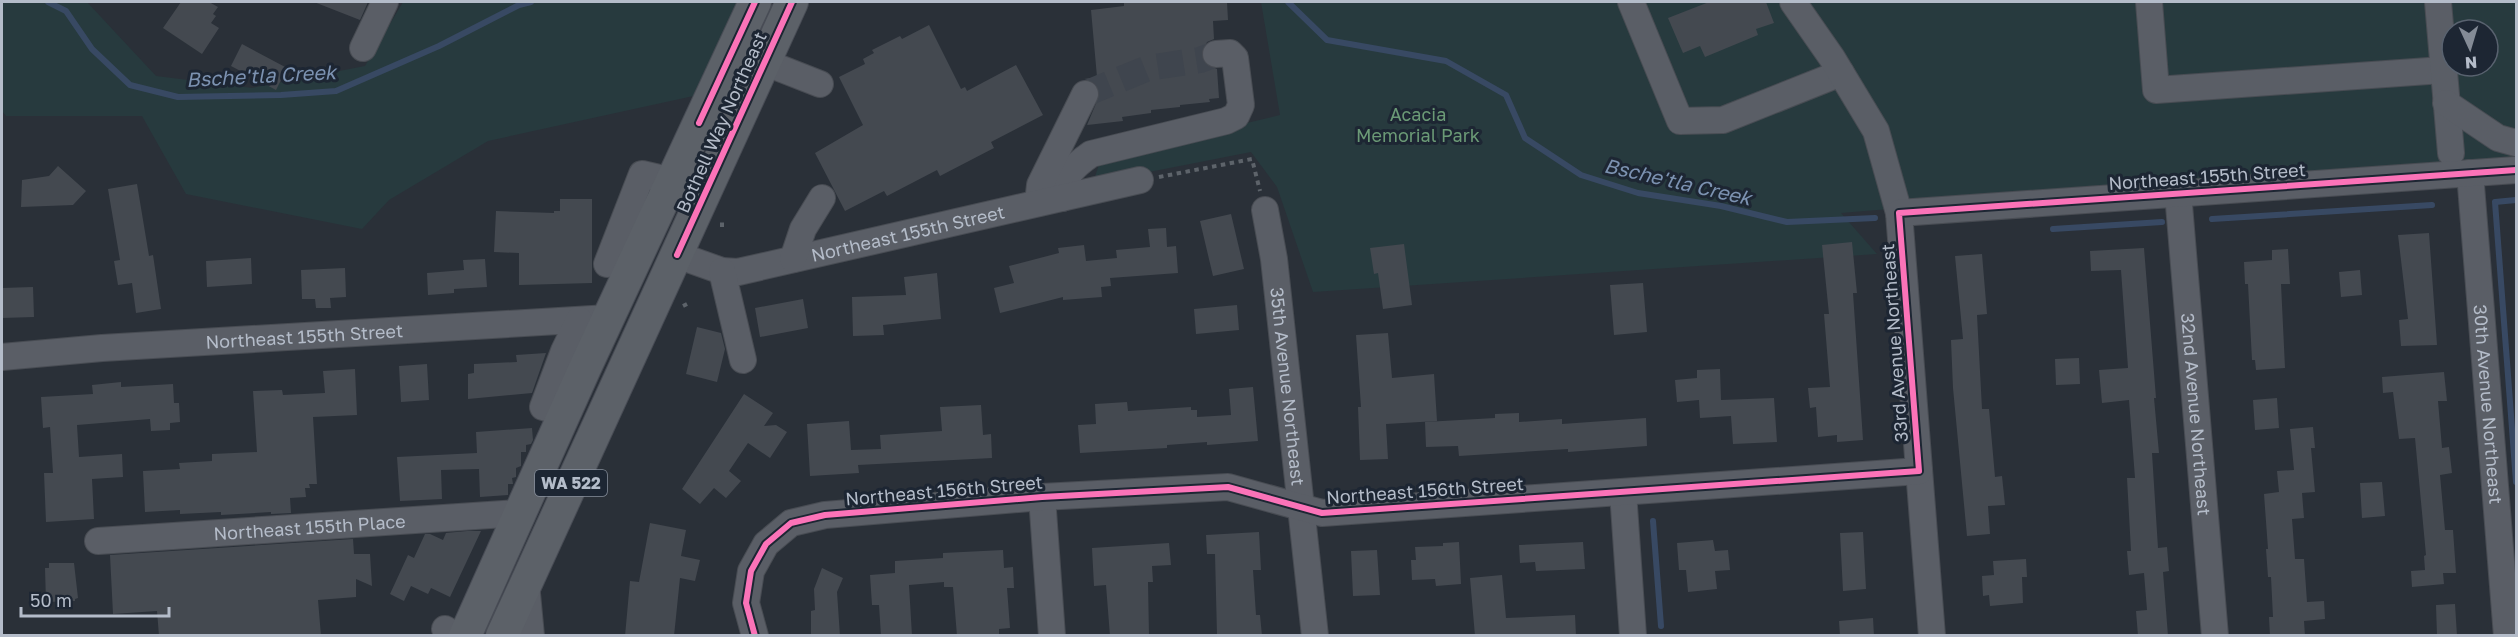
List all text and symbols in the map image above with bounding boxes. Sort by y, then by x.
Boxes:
north arrow [2440,18,2500,78]
street label: Bothell Way Northeast [671,28,771,216]
text: N [2464,53,2478,73]
water label: Bsche'tla Creek [185,59,339,91]
park label: Acacia Memorial Park [1356,103,1480,146]
water label: Bsche'tla Creek [1602,152,1756,210]
street label: Northeast 155th Street [2108,158,2306,194]
street label: Northeast 155th Street [809,200,1007,266]
street label: 33rd Avenue Northeast [1876,243,1912,443]
street label: 35th Avenue Northeast [1266,286,1310,487]
street label: 30th Avenue Northeast [2470,304,2507,505]
street label: 32nd Avenue Northeast [2177,312,2216,516]
street label: Northeast 155th Street [205,319,404,353]
road number: WA 522 [535,470,607,496]
street label: Northeast 156th Street [844,470,1044,510]
street label: Northeast 156th Street [1325,472,1525,508]
street label: Northeast 155th Place [213,510,406,544]
scale bar [21,580,170,618]
text: 50 m [30,589,72,611]

